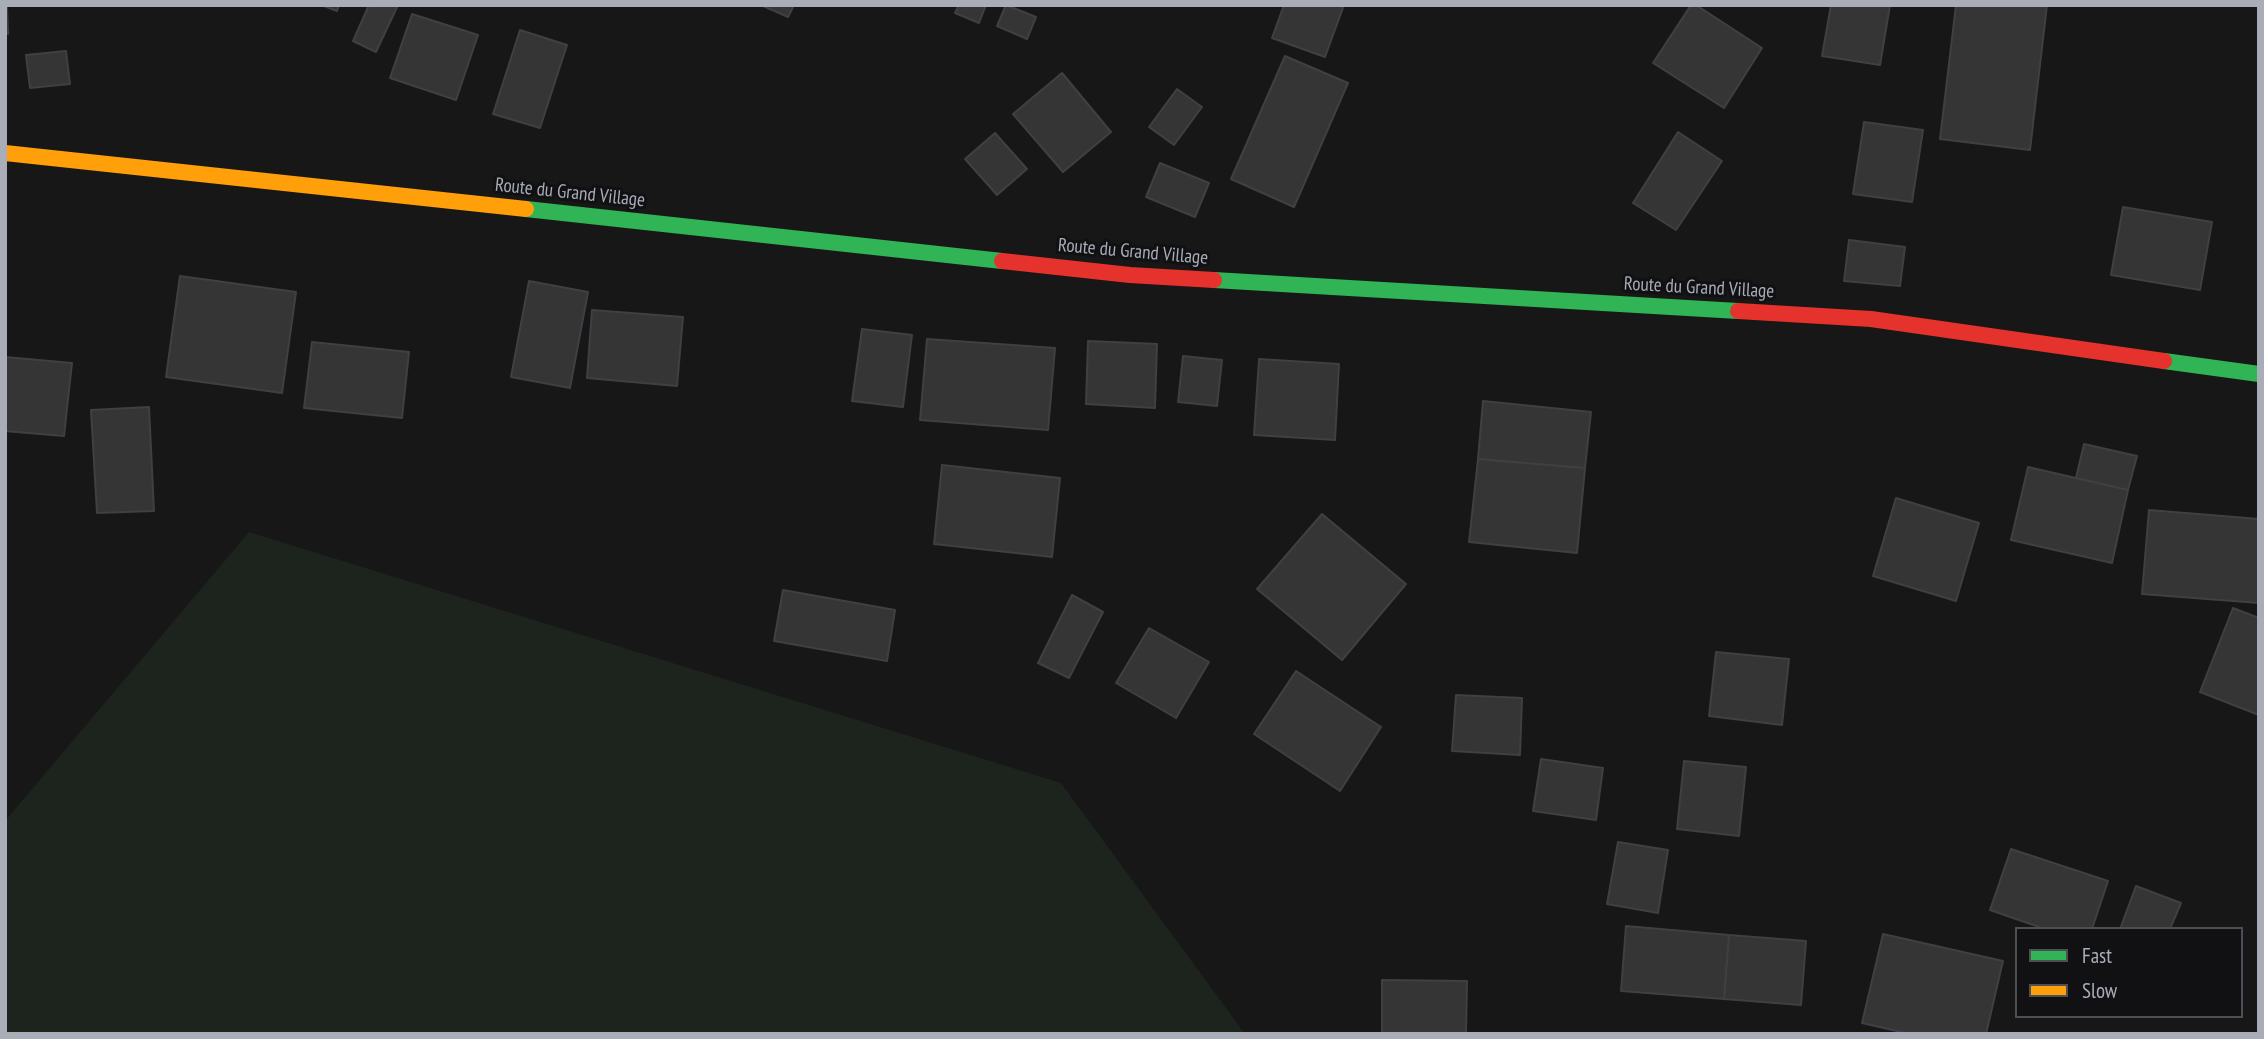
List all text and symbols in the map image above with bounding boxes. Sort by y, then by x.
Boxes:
street label: Route du Grand Village [494,174,646,212]
street label: Route du Grand Village [1057,234,1209,270]
street label: Route du Grand Village [1623,273,1775,303]
legend [2016,927,2243,1018]
text: Fast [2082,942,2112,969]
text: Slow [2082,977,2117,1004]

